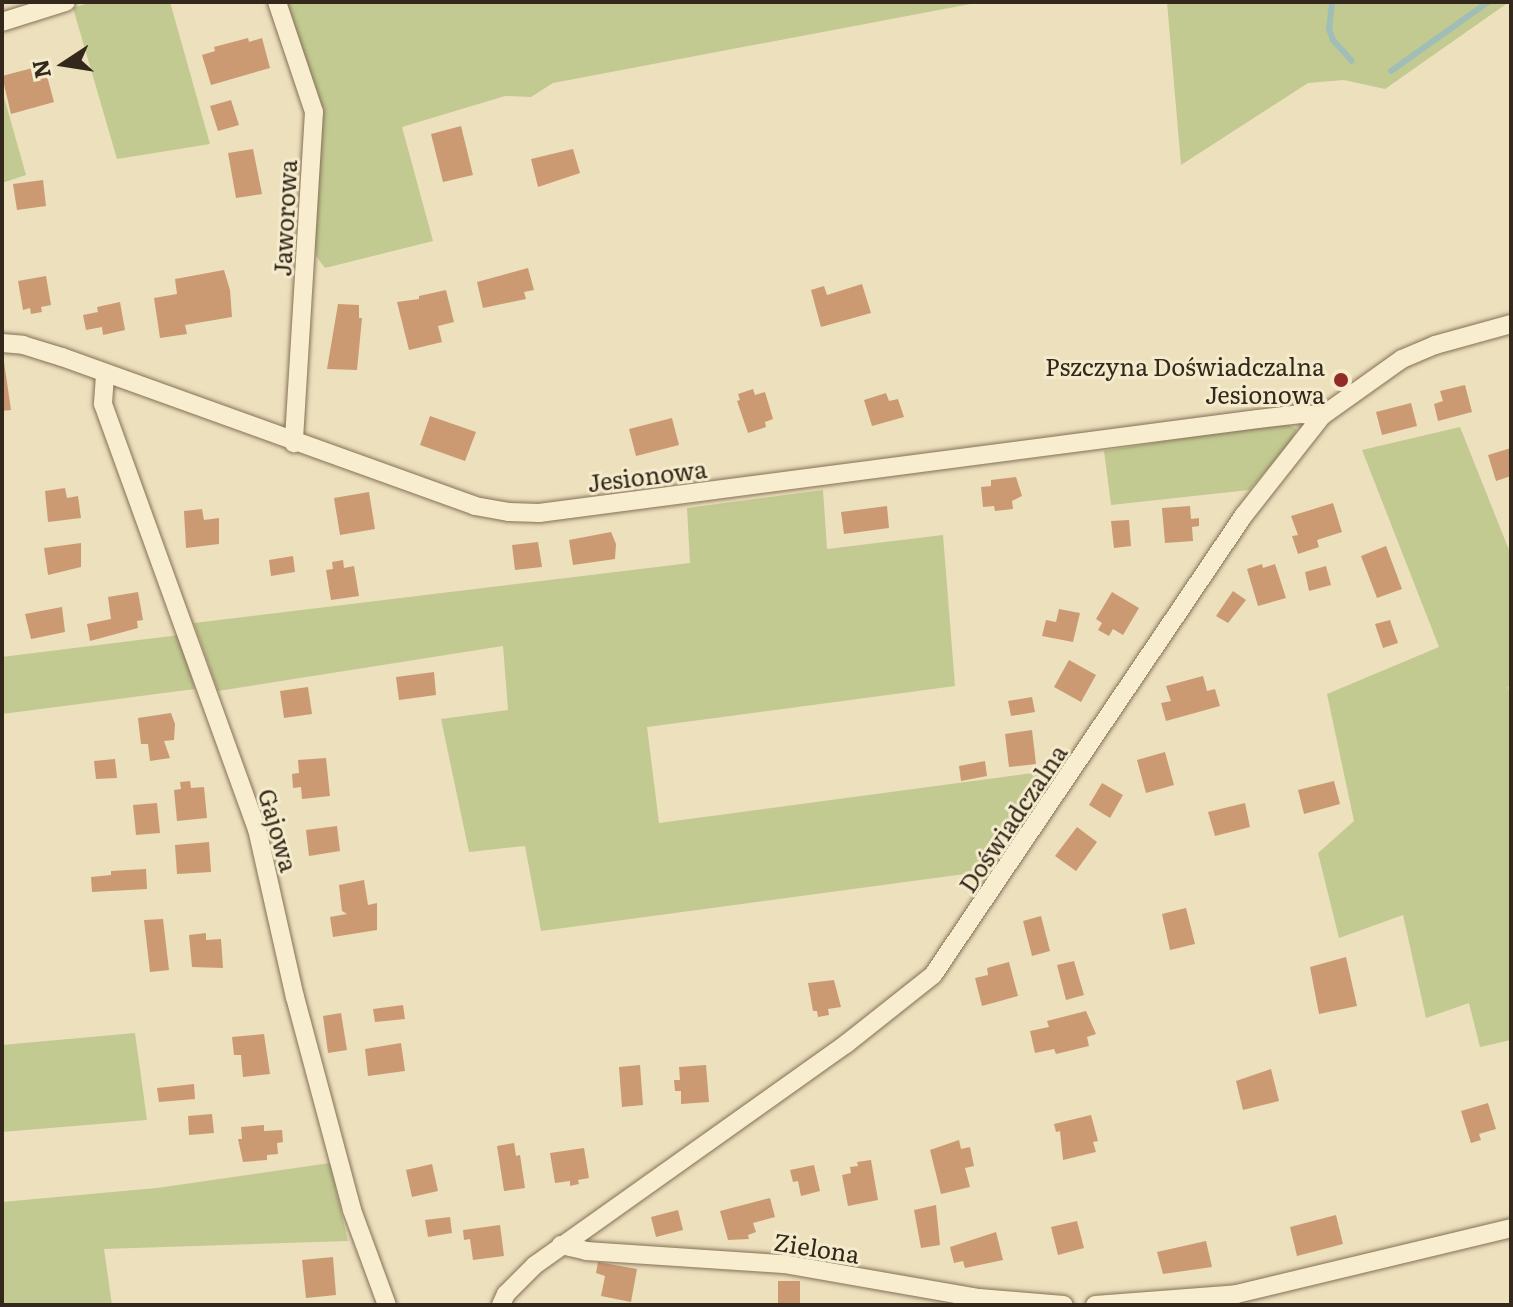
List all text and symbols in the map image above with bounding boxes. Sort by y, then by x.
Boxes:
north arrow [24,24,104,104]
text: N [22,57,58,82]
street label: Jaworowa [267,159,301,277]
place label: Pszczyna Doświadczalna Jesionowa [1045,352,1325,408]
marker: Pszczyna Doświadczalna Jesionowa [1332,371,1350,389]
street label: Jesionowa [586,453,708,497]
street label: Doświadczalna [952,739,1072,897]
street label: Gajowa [253,785,305,875]
street label: Zielona [772,1226,862,1268]

